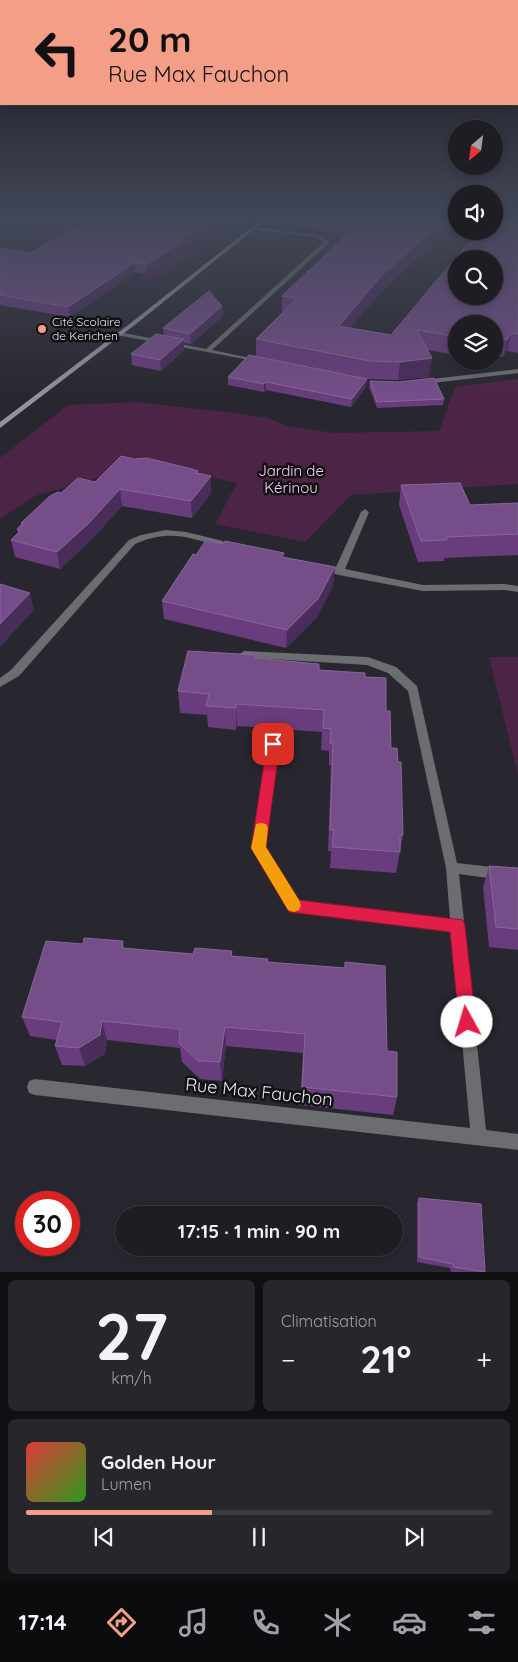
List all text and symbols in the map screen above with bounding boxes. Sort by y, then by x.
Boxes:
text: 20 m [108,17,191,61]
icon: left [25,20,90,85]
text: Rue Max Fauchon [108,60,289,88]
north arrow [448,120,502,175]
map controls [448,120,503,370]
button: sound [448,185,503,240]
button: search [448,250,503,305]
place label: Cité Scolaire de Kerichen [52,314,121,343]
button: layers [448,315,503,370]
marker: Cité Scolaire de Kerichen [36,323,48,335]
park label: Jardin de Kérinou [258,461,324,497]
pin [252,723,294,765]
icon: arrive [259,730,287,758]
position arrow [440,995,492,1047]
street label: Rue Max Fauchon [184,1072,334,1111]
speed limit sign: 30 [15,1191,80,1256]
text: 17:15 · 1 min · 90 m [178,1219,340,1243]
text: 27 [95,1295,168,1376]
text: Climatisation [281,1311,377,1331]
text: 21° [360,1335,412,1383]
text: − [281,1342,296,1377]
text: + [476,1342,492,1377]
text: km/h [111,1368,152,1388]
text: Golden Hour [101,1450,216,1474]
text: Lumen [101,1474,152,1494]
icon: previous [90,1523,118,1551]
icon: pause [245,1523,273,1551]
icon: next [400,1523,428,1551]
icon: directions [104,1605,139,1640]
icon: music [176,1605,211,1640]
icon: phone [248,1605,283,1640]
icon: climate [320,1605,355,1640]
icon: car [392,1605,427,1640]
icon: filters [464,1605,499,1640]
text: 17:14 [19,1608,67,1636]

